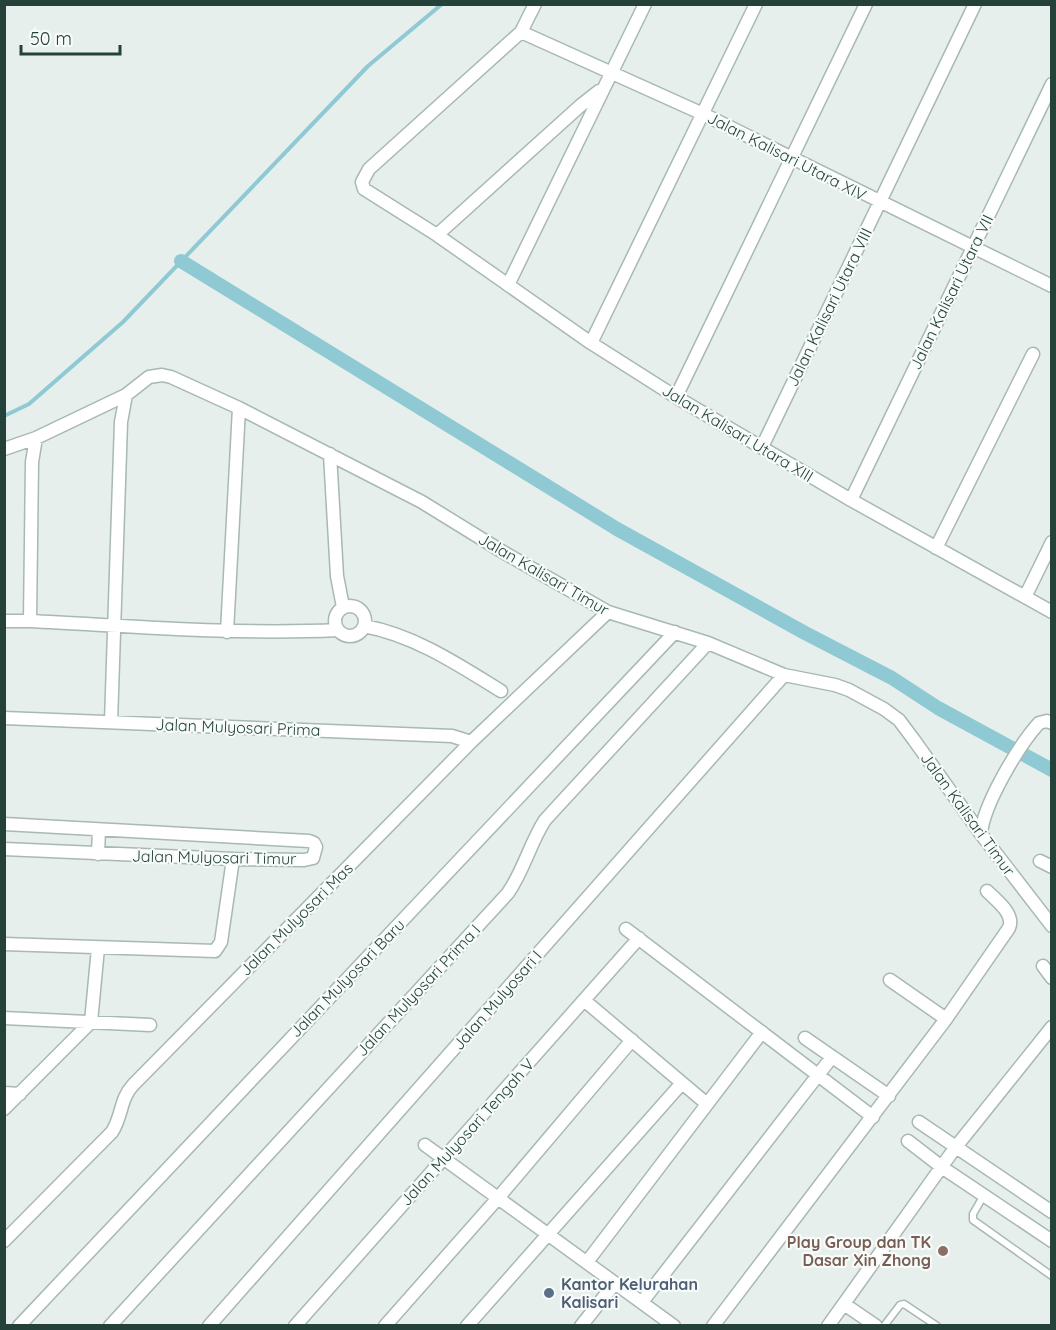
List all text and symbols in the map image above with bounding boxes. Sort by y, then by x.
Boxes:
scale bar [21,18,120,56]
text: 50 m [30,27,72,50]
street label: Jalan Kalisari Utara XIV [704,107,870,205]
street label: Jalan Kalisari Utara VII [905,211,997,373]
street label: Jalan Kalisari Utara VIII [782,224,876,390]
street label: Jalan Kalisari Utara XIII [659,380,817,486]
street label: Jalan Kalisari Timur [475,528,613,620]
street label: Jalan Mulyosari Prima [155,714,321,740]
street label: Jalan Kalisari Timur [917,748,1019,880]
street label: Jalan Mulyosari Timur [132,846,296,868]
street label: Jalan Mulyosari Mas [235,858,357,980]
street label: Jalan Mulyosari Baru [285,915,409,1041]
street label: Jalan Mulyosari Prima I [352,920,484,1060]
street label: Jalan Mulyosari I [448,946,546,1054]
street label: Jalan Mulyosari Tengah V [396,1054,539,1210]
place label: Play Group dan TK Dasar Xin Zhong [787,1232,931,1270]
marker: Play Group dan TK Dasar Xin Zhong [936,1244,950,1258]
place label: Kantor Kelurahan Kalisari [561,1274,698,1312]
marker: Kantor Kelurahan Kalisari [542,1286,556,1300]

